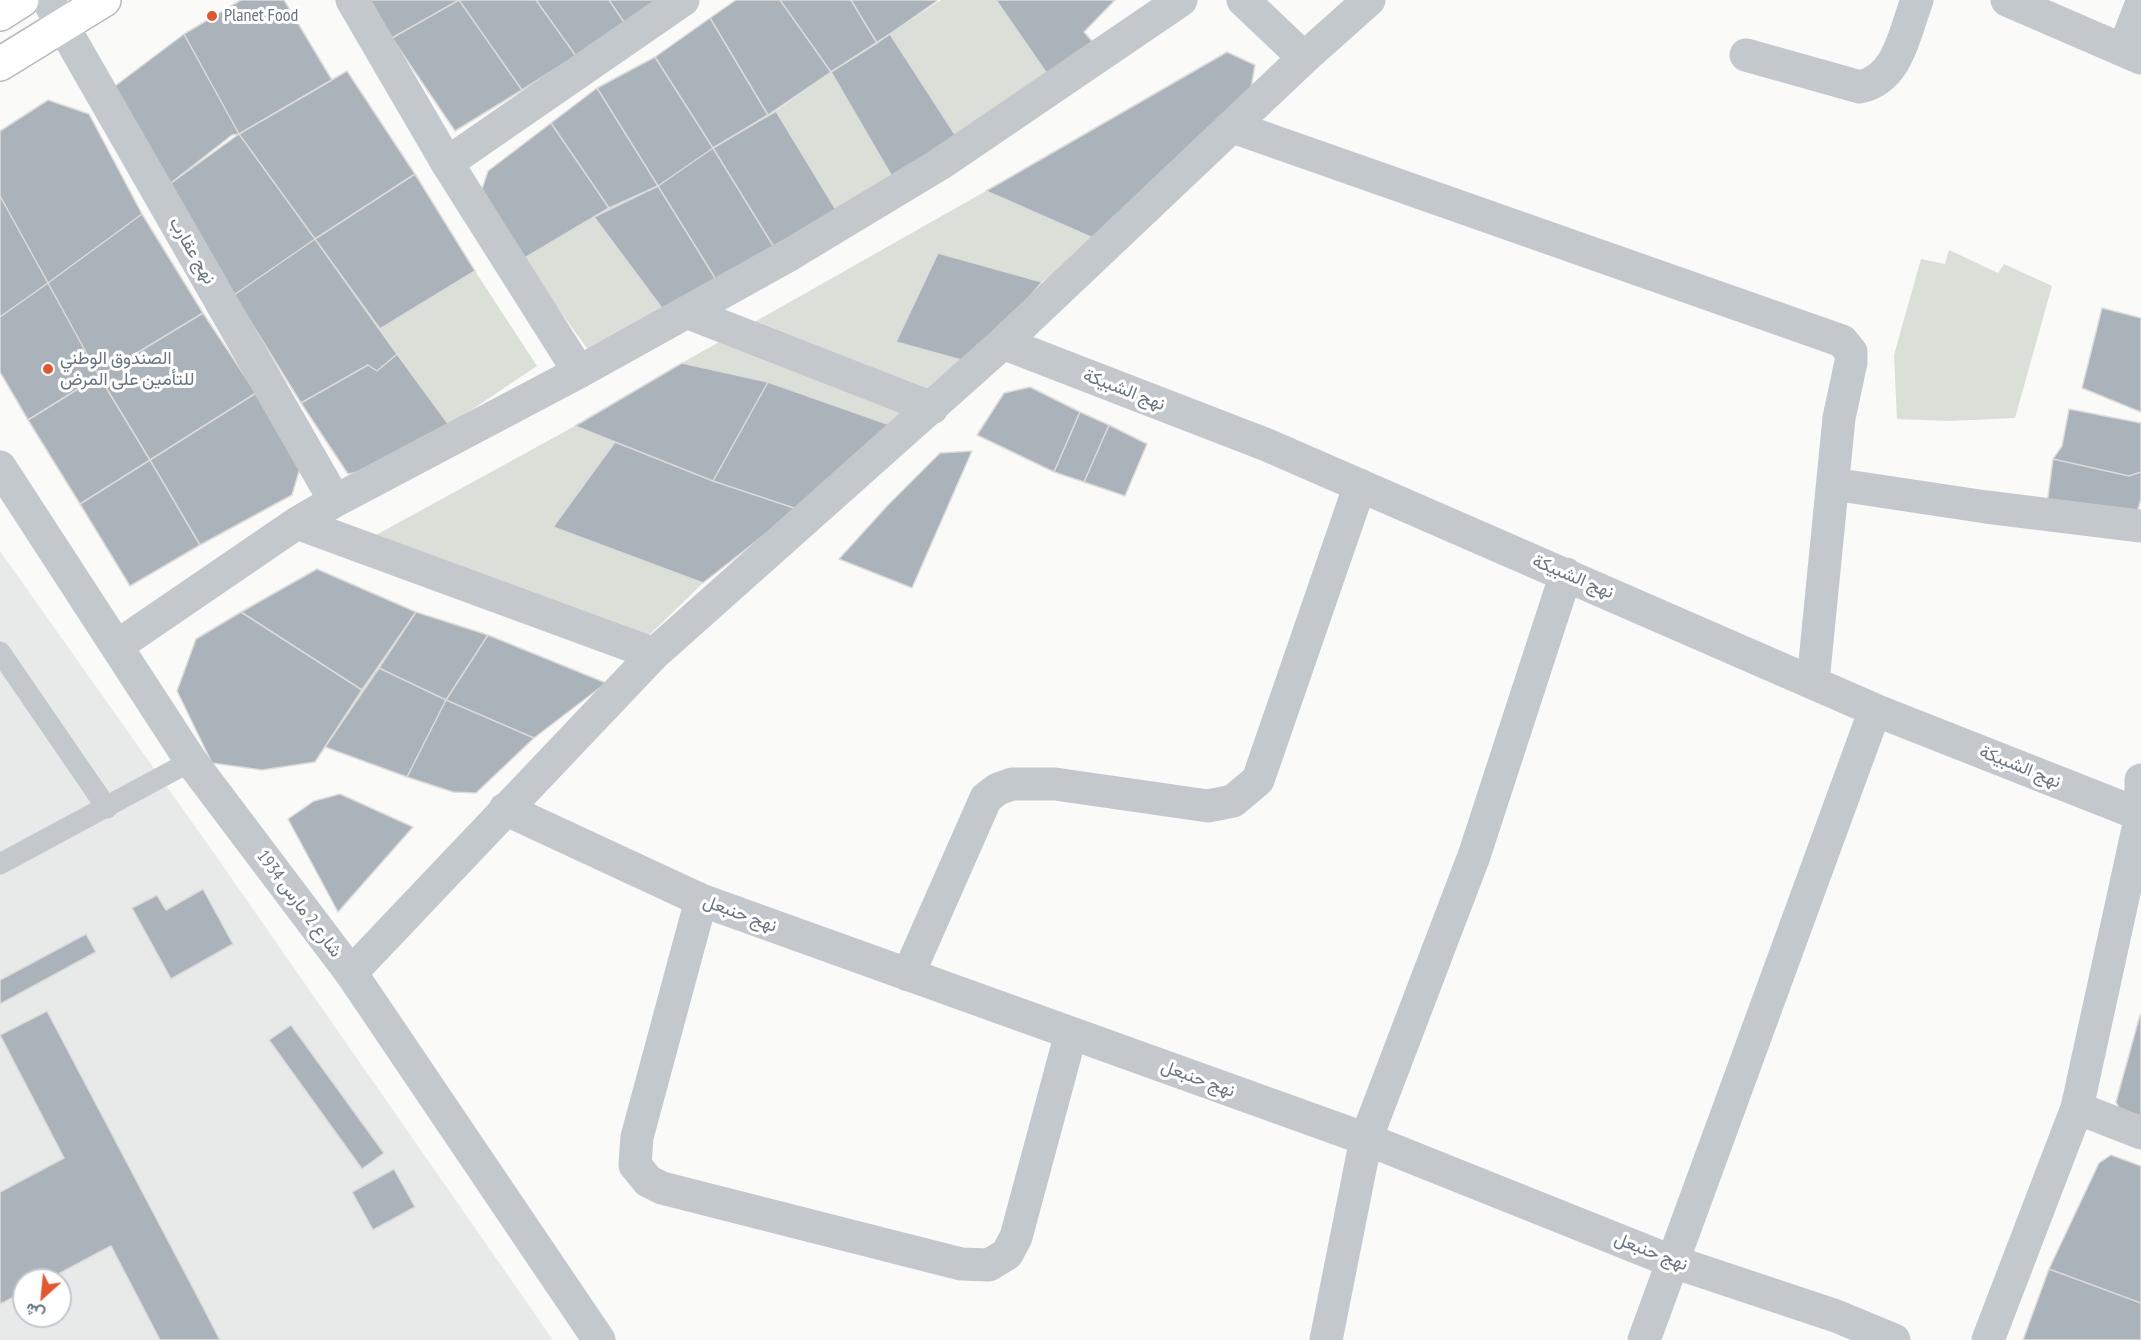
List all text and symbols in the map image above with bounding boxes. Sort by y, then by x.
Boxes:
place label: Planet Food [224,5,298,27]
marker: Planet Food [205,9,219,23]
street label: نهج عقارب [164,214,220,288]
place label: الصندوق الوطني للتأمين على المرض [60,348,194,391]
marker: الصندوق الوطني للتأمين على المرض [41,362,55,376]
street label: نهج الشبيكة [1080,364,1168,416]
street label: نهج الشبيكة [1529,550,1617,604]
street label: نهج الشبيكة [1976,741,2064,793]
street label: شارع 2 مارس 1934 [252,846,346,962]
street label: نهج حنبعل [700,891,780,937]
street label: نهج حنبعل [1158,1056,1238,1102]
street label: نهج حنبعل [1611,1228,1691,1276]
north arrow [12,1268,72,1328]
text: ش [22,1299,48,1326]

